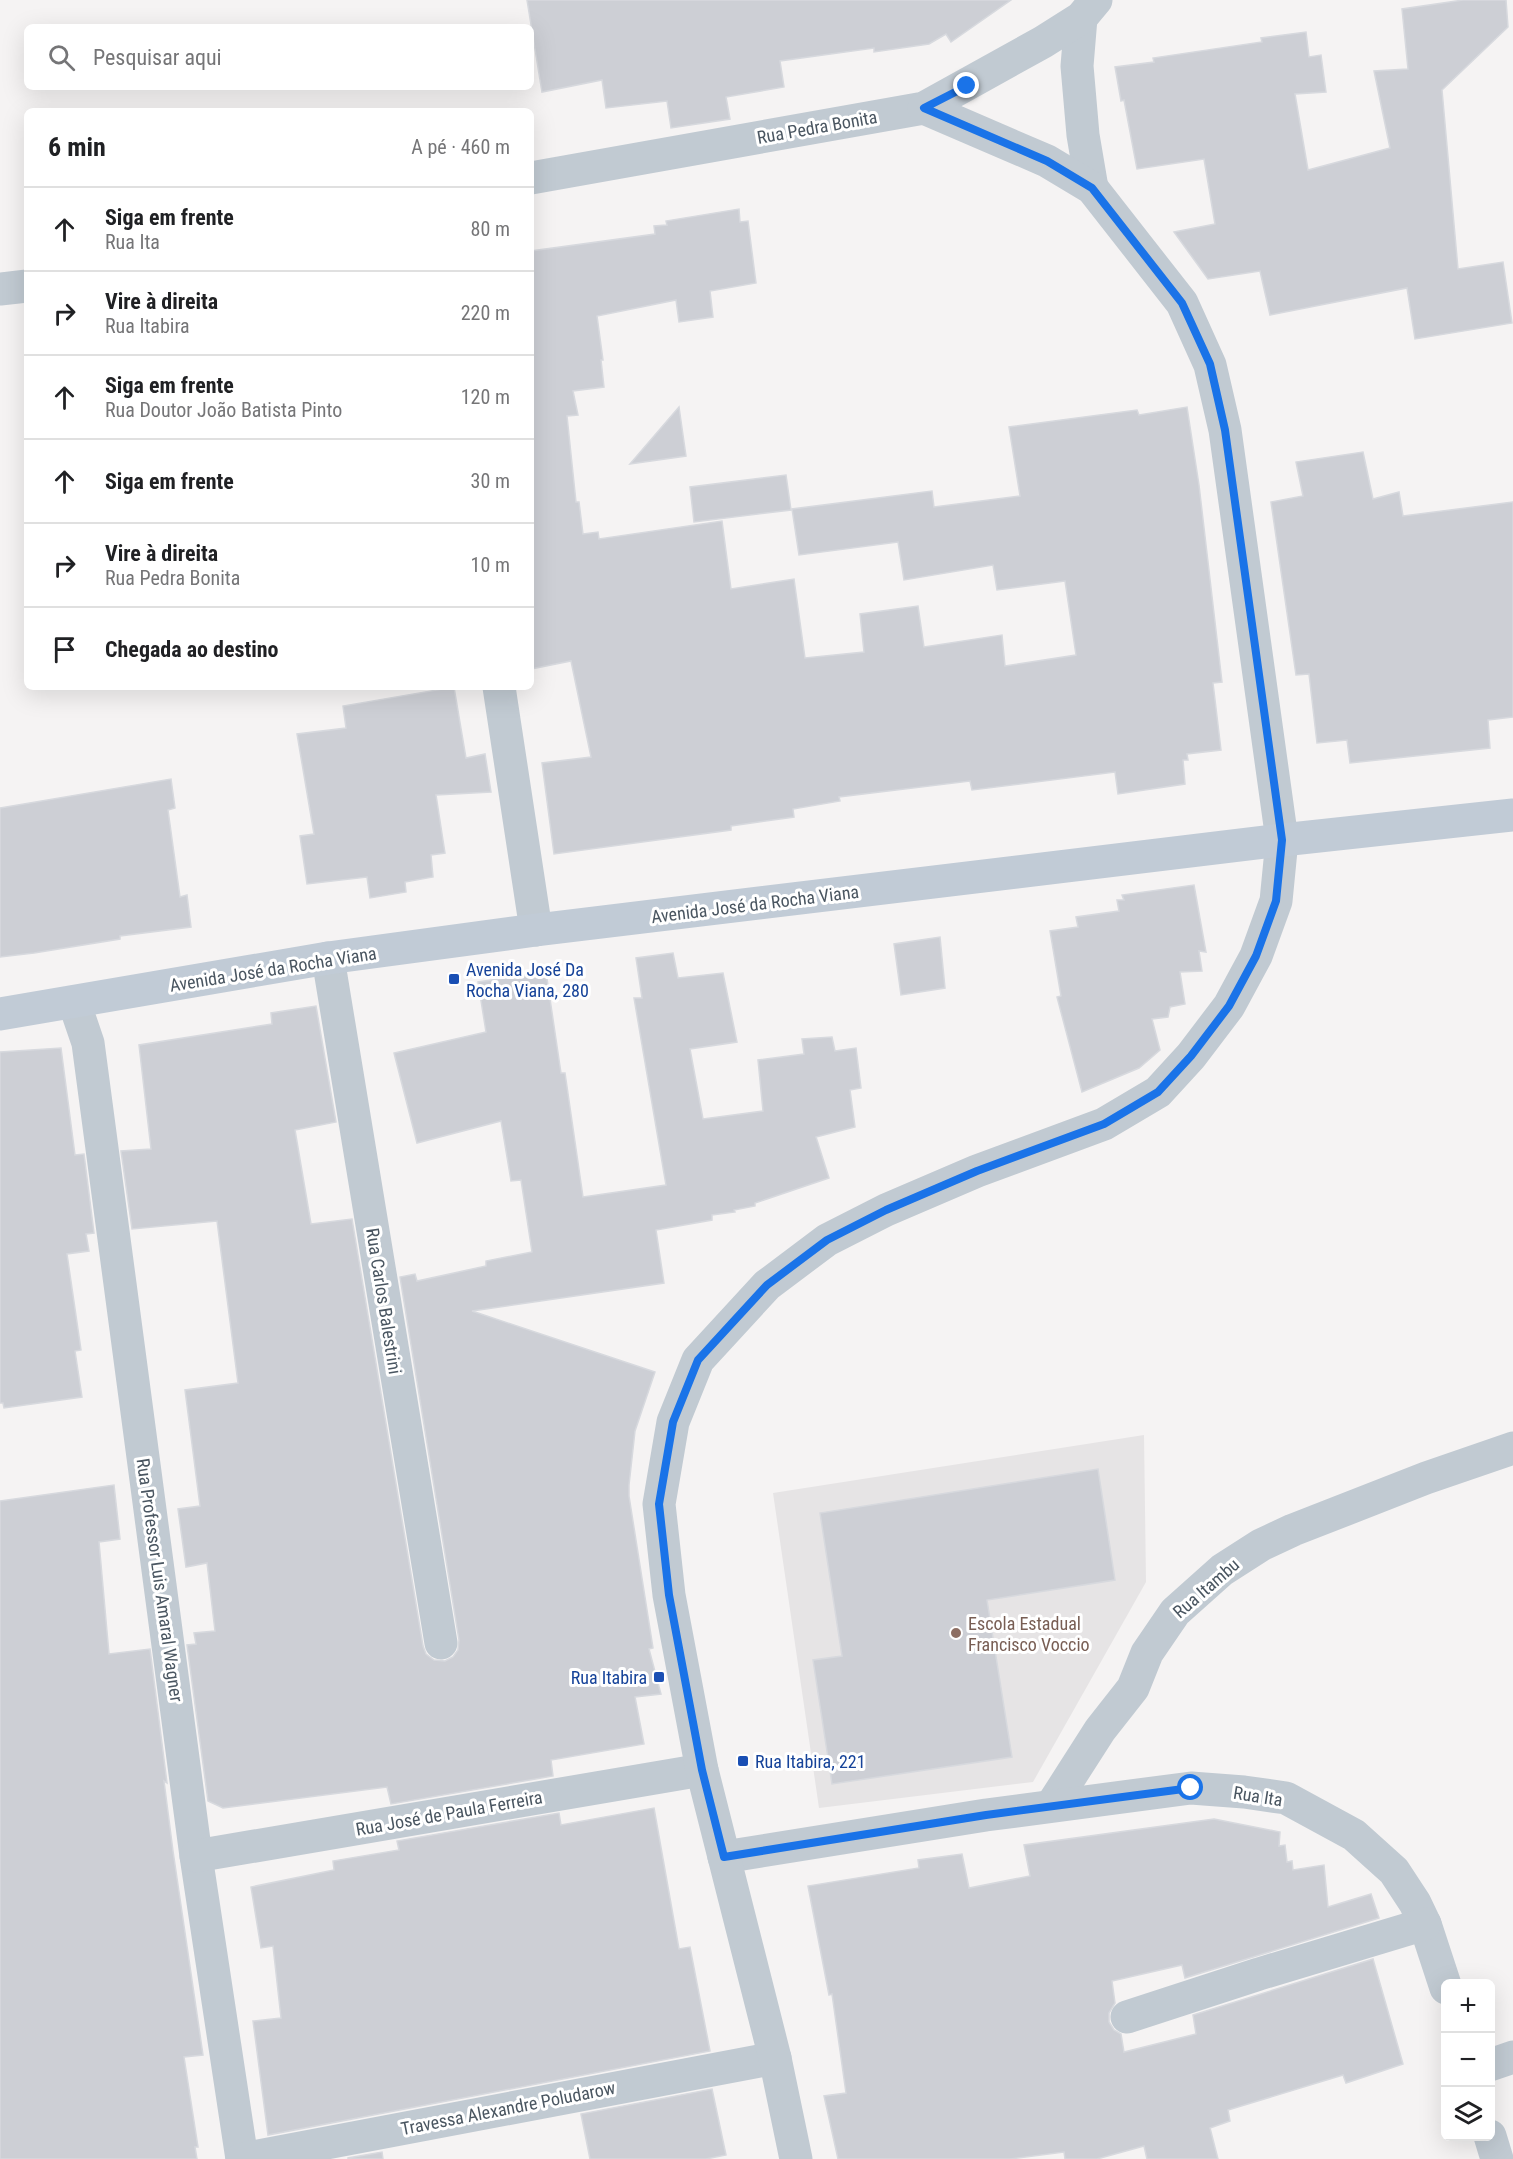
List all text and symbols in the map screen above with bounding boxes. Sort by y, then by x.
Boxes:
search box [24,24,534,90]
icon: search [45,41,78,74]
text: Pesquisar aqui [93,45,222,70]
route end [953,72,979,98]
street label: Rua Pedra Bonita [755,106,879,148]
text: 6 min [48,132,106,162]
text: A pé · 460 m [411,135,510,159]
text: Siga em frente [105,205,234,230]
icon: ahead [48,213,81,246]
text: 80 m [471,217,510,241]
text: Rua Ita [105,230,160,254]
text: Vire à direita [105,289,218,314]
icon: right [48,297,81,330]
text: 220 m [461,301,510,325]
text: Rua Itabira [105,314,190,338]
text: Siga em frente [105,373,234,398]
icon: ahead [48,381,81,414]
text: 120 m [461,385,510,409]
text: Rua Doutor João Batista Pinto [105,398,342,422]
icon: ahead [48,465,81,498]
text: Siga em frente [105,469,234,494]
text: 30 m [471,469,510,493]
text: Vire à direita [105,541,218,566]
icon: right [48,549,81,582]
text: 10 m [471,553,510,577]
text: Rua Pedra Bonita [105,566,240,590]
icon: arrive [48,633,81,666]
text: Chegada ao destino [105,637,279,662]
street label: Avenida José da Rocha Viana [650,881,860,927]
street label: Avenida José da Rocha Viana [168,942,378,996]
place label: Avenida José Da Rocha Viana, 280 [466,959,589,1001]
marker: Avenida José Da Rocha Viana, 280 [447,972,461,986]
street label: Rua Carlos Balestrini [362,1226,406,1376]
street label: Rua Professor Luis Amaral Wagner [132,1457,188,1704]
street label: Rua Itambu [1169,1554,1243,1622]
place label: Escola Estadual Francisco Voccio [968,1613,1090,1655]
marker: Escola Estadual Francisco Voccio [949,1626,963,1640]
place label: Rua Itabira [571,1667,647,1688]
marker: Rua Itabira [652,1670,666,1684]
place label: Rua Itabira, 221 [755,1751,866,1772]
marker: Rua Itabira, 221 [736,1754,750,1768]
route start [1177,1774,1203,1800]
street label: Rua Ita [1232,1782,1284,1810]
street label: Rua José de Paula Ferreira [354,1786,544,1840]
map controls [1441,1979,1495,2141]
button: + [1441,1979,1495,2033]
button: − [1441,2033,1495,2087]
street label: Travessa Alexandre Poludarow [399,2077,617,2139]
button: layers [1441,2087,1495,2141]

